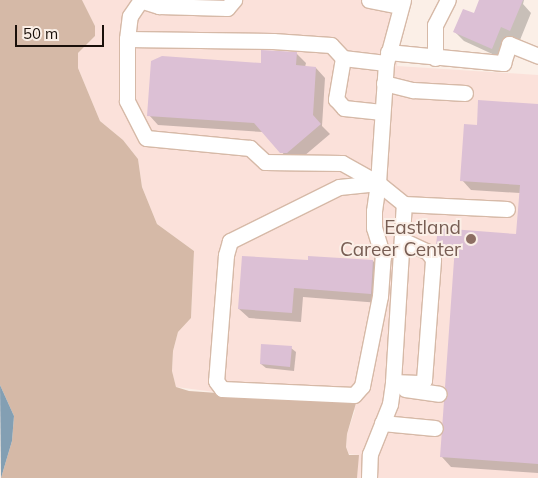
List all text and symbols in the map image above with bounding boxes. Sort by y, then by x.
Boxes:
scale bar [18,15,106,47]
text: 50 m [23,24,58,43]
place label: Eastland Career Center [340,217,461,261]
marker: Eastland Career Center [465,233,477,245]

